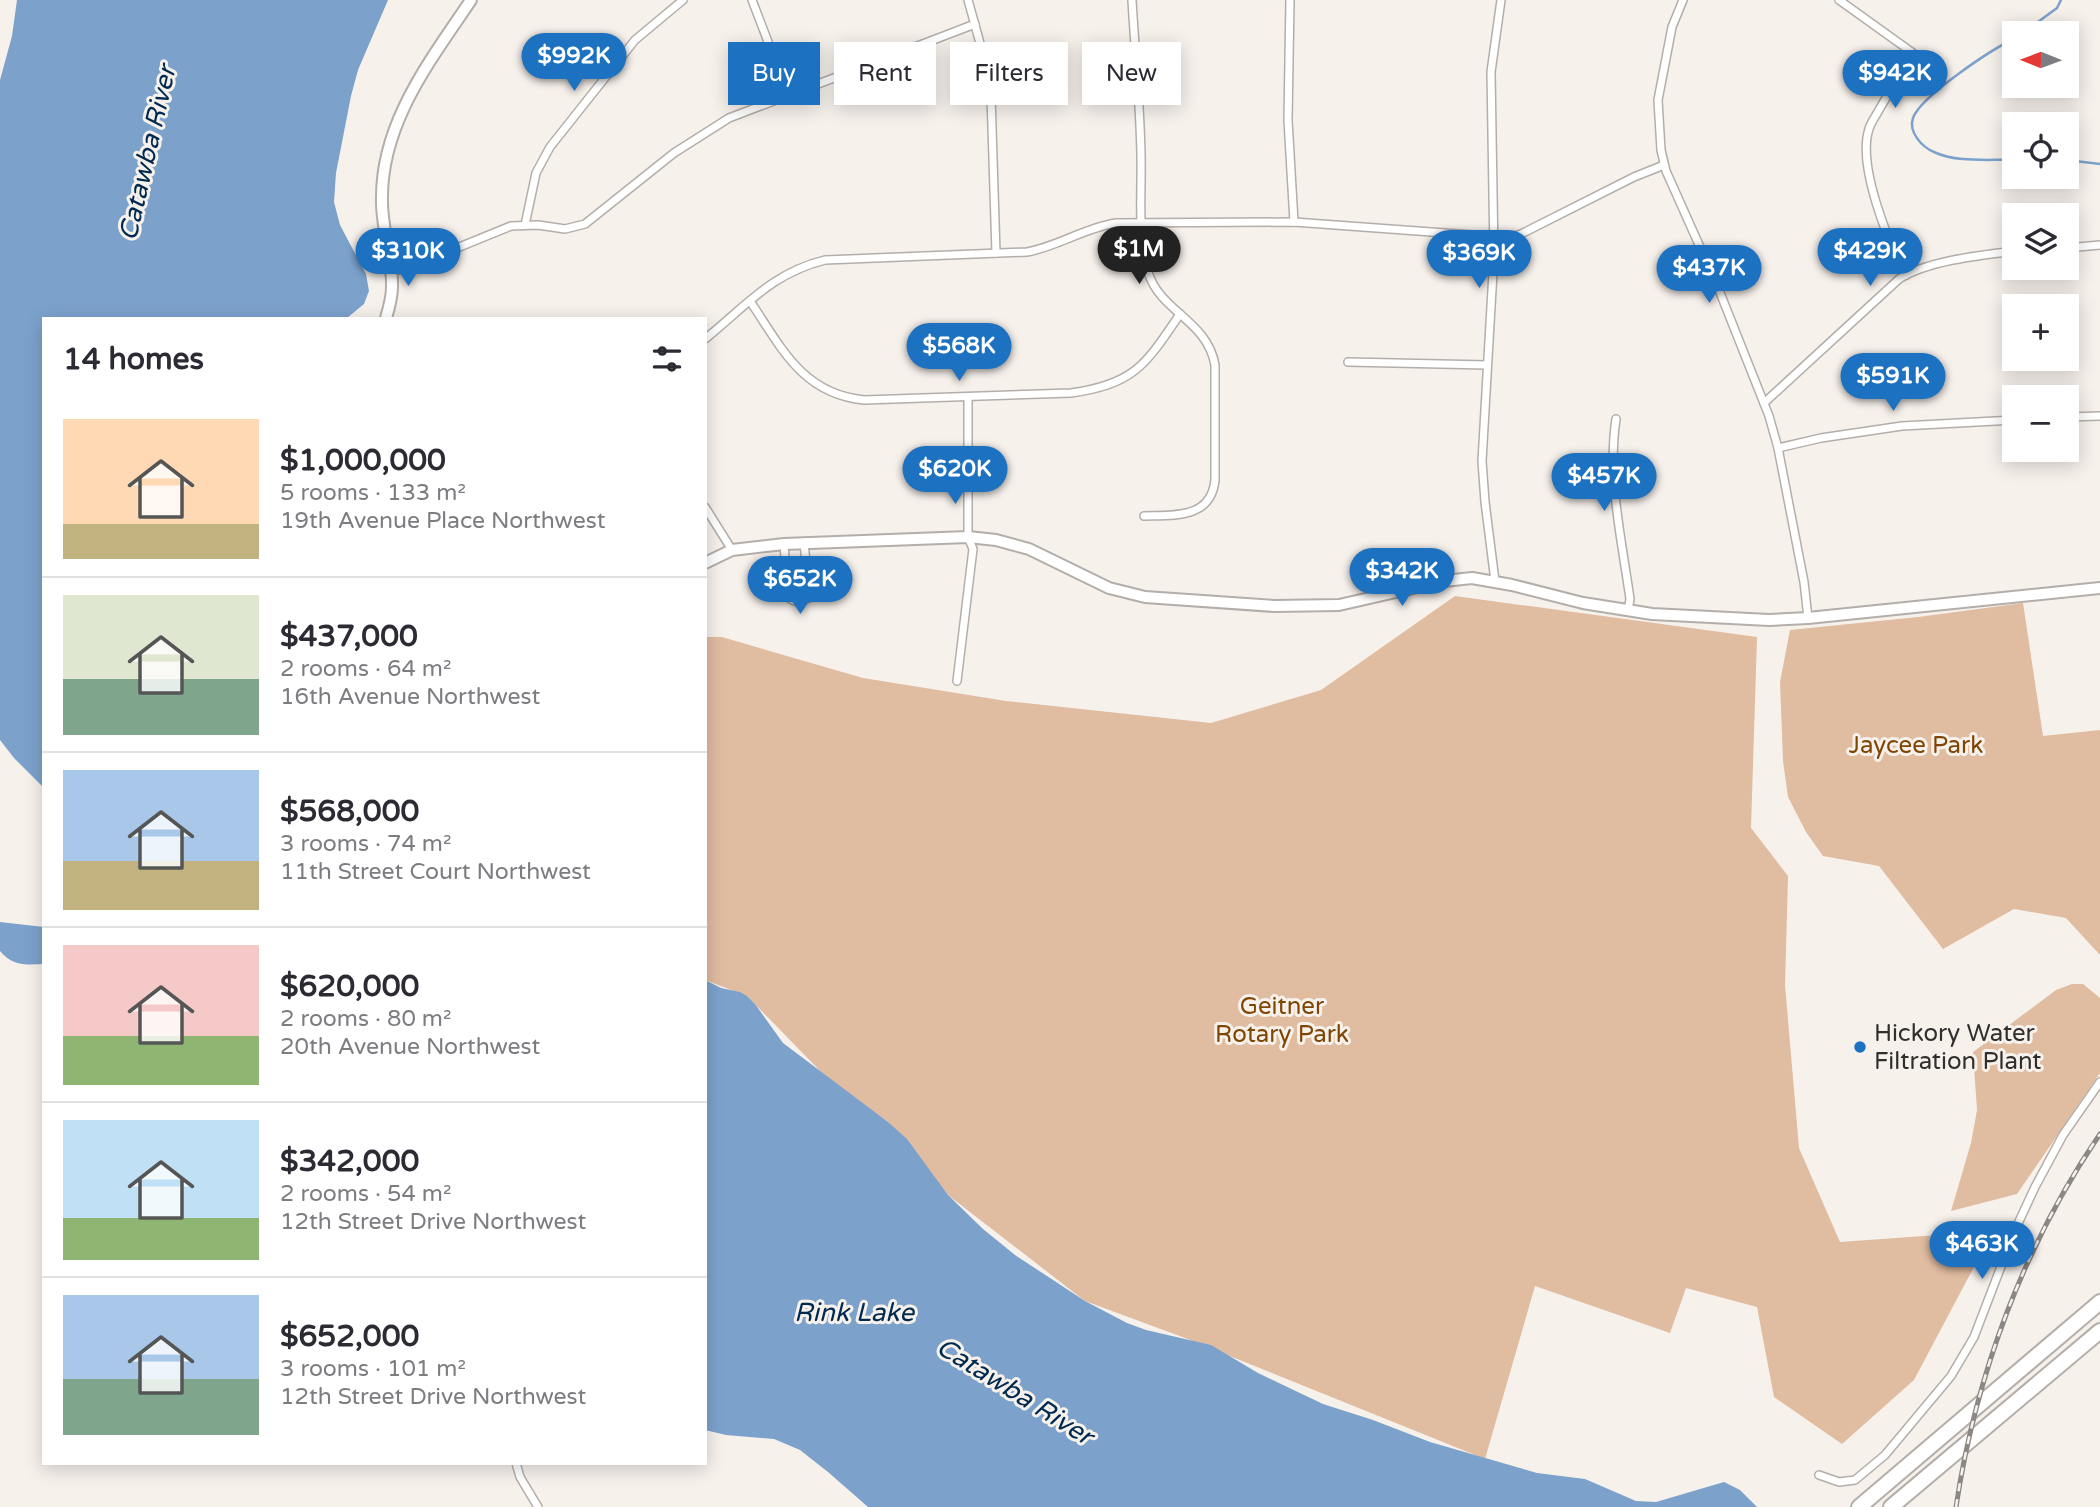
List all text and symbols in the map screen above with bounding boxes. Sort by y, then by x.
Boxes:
north arrow [2002,21,2079,98]
map controls [2002,21,2079,462]
pin: $992K [525,34,623,93]
text: $992K [538,42,610,70]
chip: Buy [728,42,820,105]
chip: Rent [834,42,936,105]
chip: Filters [950,42,1068,105]
chip: New [1082,42,1181,105]
pin: $942K [1846,50,1944,110]
text: $942K [1859,59,1931,87]
water label: Catawba River [112,60,183,243]
button: locate [2002,112,2079,189]
button: layers [2002,203,2079,280]
pin: $1M [1105,226,1173,286]
pin: $310K [359,229,457,288]
pin: $429K [1821,229,1919,288]
pin: $369K [1430,230,1528,290]
text: $1M [1114,235,1164,263]
text: $310K [372,237,444,265]
text: $429K [1834,237,1906,265]
text: $369K [1443,239,1515,267]
pin: $437K [1660,246,1758,305]
text: $437K [1673,254,1745,282]
button: + [2002,294,2079,371]
pin: $568K [910,324,1008,383]
text: $568K [923,332,995,360]
icon: filters [648,340,686,378]
text: 14 homes [63,341,204,378]
pin: $591K [1844,354,1942,413]
text: $591K [1857,362,1929,390]
button: − [2002,385,2079,462]
text: $1,000,000 [280,442,446,479]
icon: home [119,447,203,531]
pin: $620K [906,447,1004,506]
pin: $457K [1555,454,1653,513]
text: $620K [919,455,991,483]
text: $457K [1568,462,1640,490]
text: 5 rooms · 133 m² [280,479,466,507]
text: 19th Avenue Place Northwest [280,507,605,535]
pin: $342K [1353,548,1451,608]
pin: $652K [751,556,849,616]
text: $342K [1366,557,1438,585]
text: $652K [764,565,836,593]
text: $437,000 [280,618,418,655]
icon: home [119,623,203,707]
text: 2 rooms · 64 m² [280,655,451,683]
text: 16th Avenue Northwest [280,683,540,711]
park label: Jaycee Park [1849,731,1983,760]
text: $568,000 [280,793,419,830]
icon: home [119,798,203,882]
text: 3 rooms · 74 m² [280,830,451,858]
text: 11th Street Court Northwest [280,858,591,886]
text: $620,000 [280,968,419,1005]
icon: home [119,973,203,1057]
park label: Geitner Rotary Park [1215,992,1349,1049]
text: 2 rooms · 80 m² [280,1005,451,1033]
place label: Hickory Water Filtration Plant [1874,1019,2041,1076]
text: 20th Avenue Northwest [280,1033,540,1061]
marker: Hickory Water Filtration Plant [1852,1039,1868,1055]
text: $342,000 [280,1143,419,1180]
icon: home [119,1148,203,1232]
text: 2 rooms · 54 m² [280,1180,451,1208]
text: 12th Street Drive Northwest [280,1208,586,1236]
pin: $463K [1933,1222,2031,1281]
text: $463K [1946,1230,2018,1258]
water label: Rink Lake [794,1297,915,1328]
text: $652,000 [280,1318,419,1355]
icon: home [119,1323,203,1407]
water label: Catawba River [931,1331,1101,1453]
text: 3 rooms · 101 m² [280,1355,466,1383]
text: 12th Street Drive Northwest [280,1383,586,1411]

